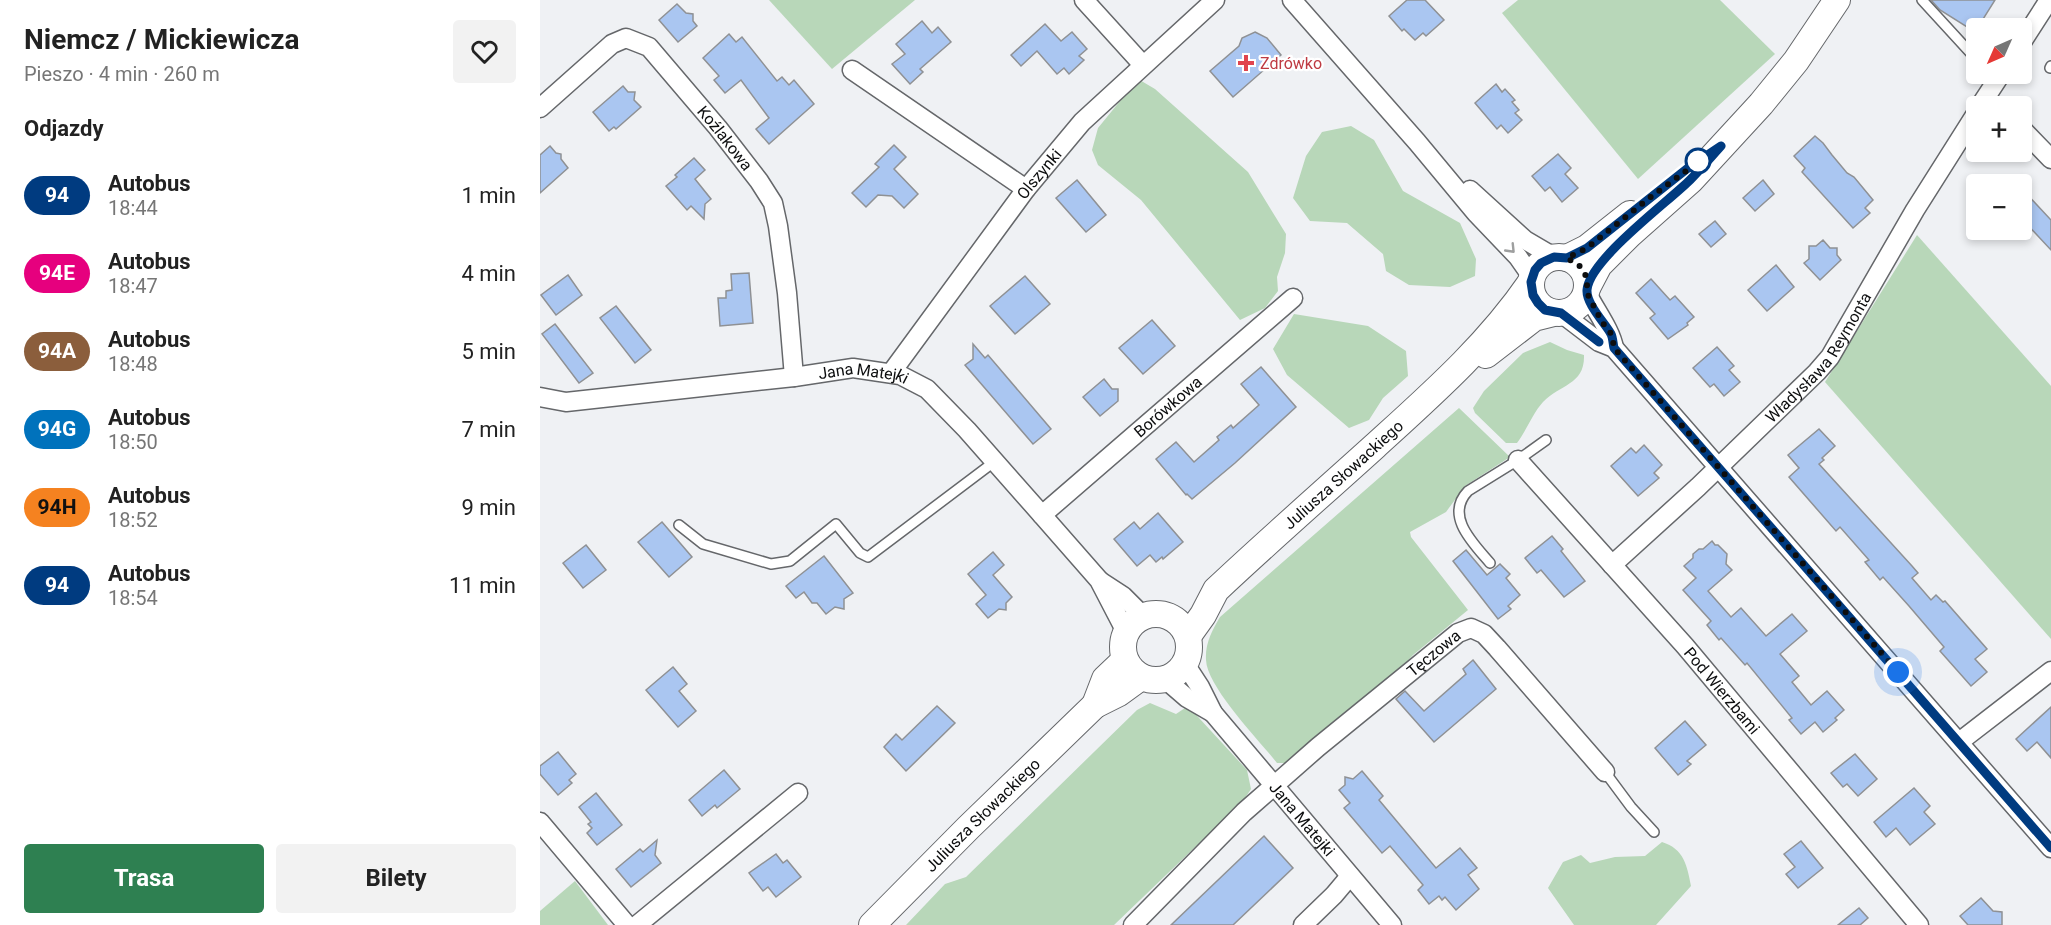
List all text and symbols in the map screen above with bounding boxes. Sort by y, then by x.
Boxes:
north arrow [1966,18,2032,84]
map controls [1966,18,2032,240]
button: heart [453,20,516,83]
text: Niemcz / Mickiewicza [24,23,299,56]
marker: Zdrówko [1237,54,1255,72]
place label: Zdrówko [1260,54,1322,73]
text: Pieszo · 4 min · 260 m [24,62,220,86]
button: + [1966,96,2032,162]
street label: Koźlakowa [694,102,757,174]
text: Odjazdy [24,116,104,141]
street label: Olszynki [1012,145,1065,203]
unlabelled marker [1685,148,1711,174]
text: Autobus [108,171,191,196]
button: − [1966,174,2032,240]
text: 94 [45,183,69,207]
text: 1 min [461,183,516,208]
text: 18:44 [108,196,158,220]
one-way arrow [1504,243,1515,253]
text: Autobus [108,249,191,274]
text: 94E [39,261,75,285]
text: 4 min [461,261,516,286]
text: 18:47 [108,274,158,298]
street label: Władysława Reymonta [1761,289,1875,426]
text: Autobus [108,327,191,352]
text: 94A [38,339,76,363]
text: 5 min [461,339,516,364]
text: 18:48 [108,352,158,376]
street label: Jana Matejki [817,359,912,387]
street label: Borówkowa [1130,372,1205,441]
text: Autobus [108,405,191,430]
street label: Juliusza Słowackiego [1280,416,1407,533]
text: 94G [38,417,76,441]
text: 7 min [461,417,516,442]
text: 18:50 [108,430,158,454]
text: Autobus [108,483,191,508]
text: 94H [38,495,76,519]
text: 9 min [461,495,516,520]
text: 18:52 [108,508,158,532]
text: Autobus [108,561,191,586]
text: 94 [45,573,69,597]
text: 11 min [449,573,516,598]
text: 18:54 [108,586,158,610]
street label: Tęczowa [1403,625,1464,680]
street label: Pod Wierzbami [1680,643,1764,738]
your location [1883,657,1913,687]
street label: Juliusza Słowackiego [921,754,1044,875]
street label: Jana Matejki [1266,778,1339,860]
button: Trasa [24,844,264,913]
button: Bilety [276,844,516,913]

